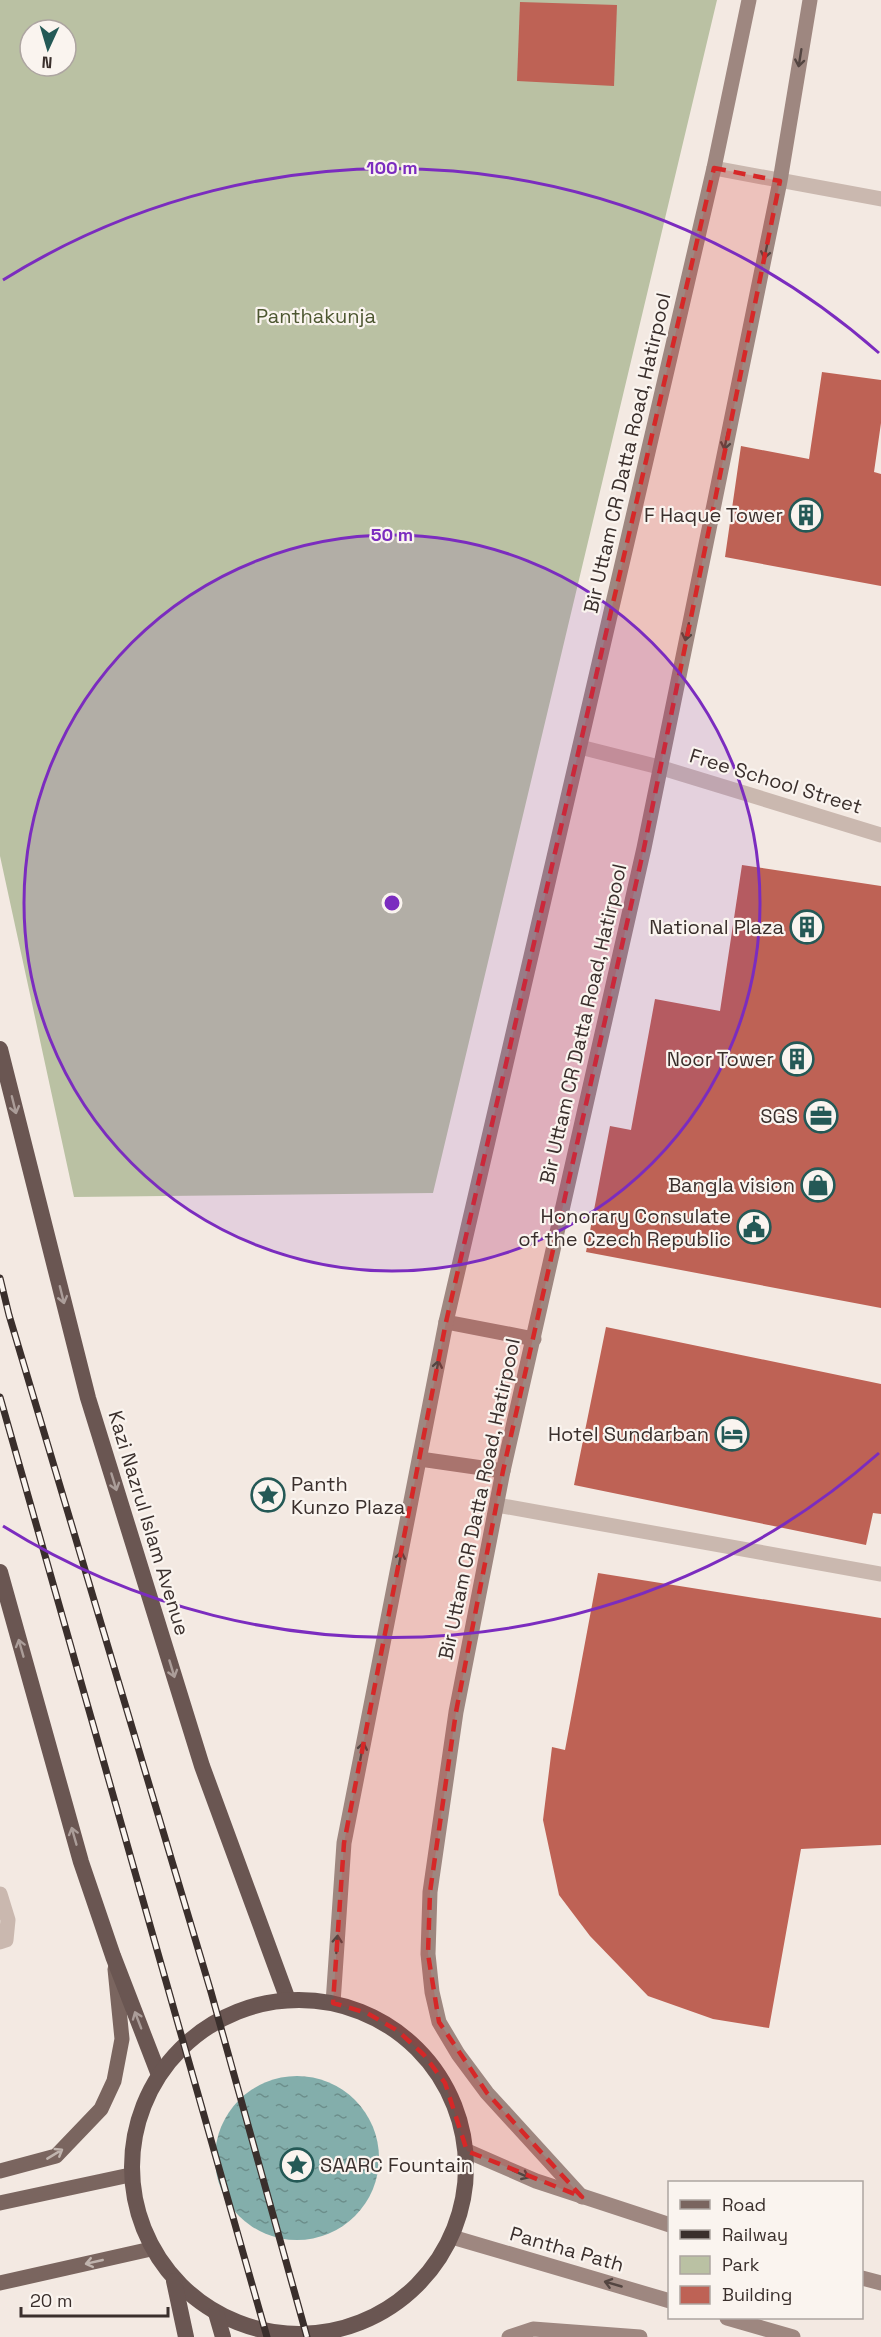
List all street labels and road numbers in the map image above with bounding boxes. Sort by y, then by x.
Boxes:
street label: Bir Uttam CR Datta Road, Hatirpool [577,290,677,616]
street label: Free School Street [687,742,865,820]
street label: Bir Uttam CR Datta Road, Hatirpool [533,861,633,1187]
street label: Bir Uttam CR Datta Road, Hatirpool [432,1336,526,1662]
street label: Kazi Nazrul Islam Avenue [102,1407,196,1639]
street label: Pantha Path [507,2220,627,2278]

